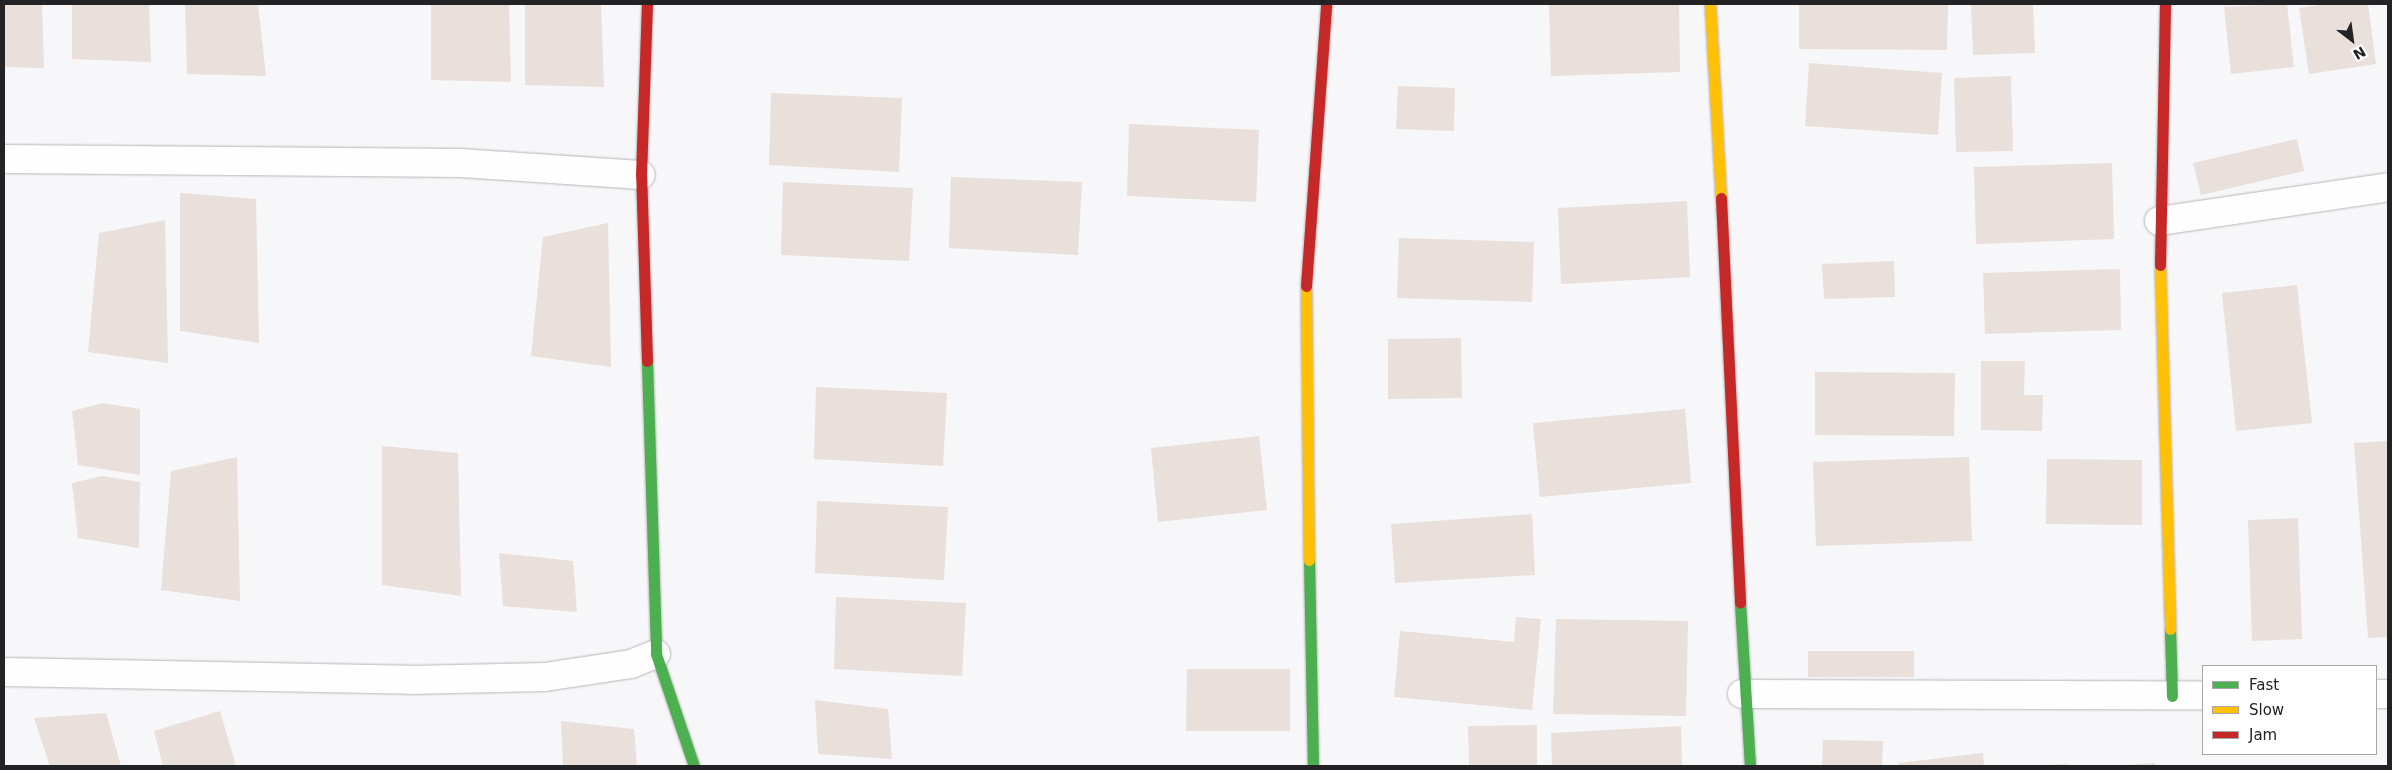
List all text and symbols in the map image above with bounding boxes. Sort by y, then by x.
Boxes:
north arrow [2327,15,2377,65]
text: N [2350,43,2369,63]
legend [2202,665,2377,755]
text: Fast [2249,676,2279,694]
text: Slow [2249,701,2284,719]
text: Jam [2249,726,2277,744]

